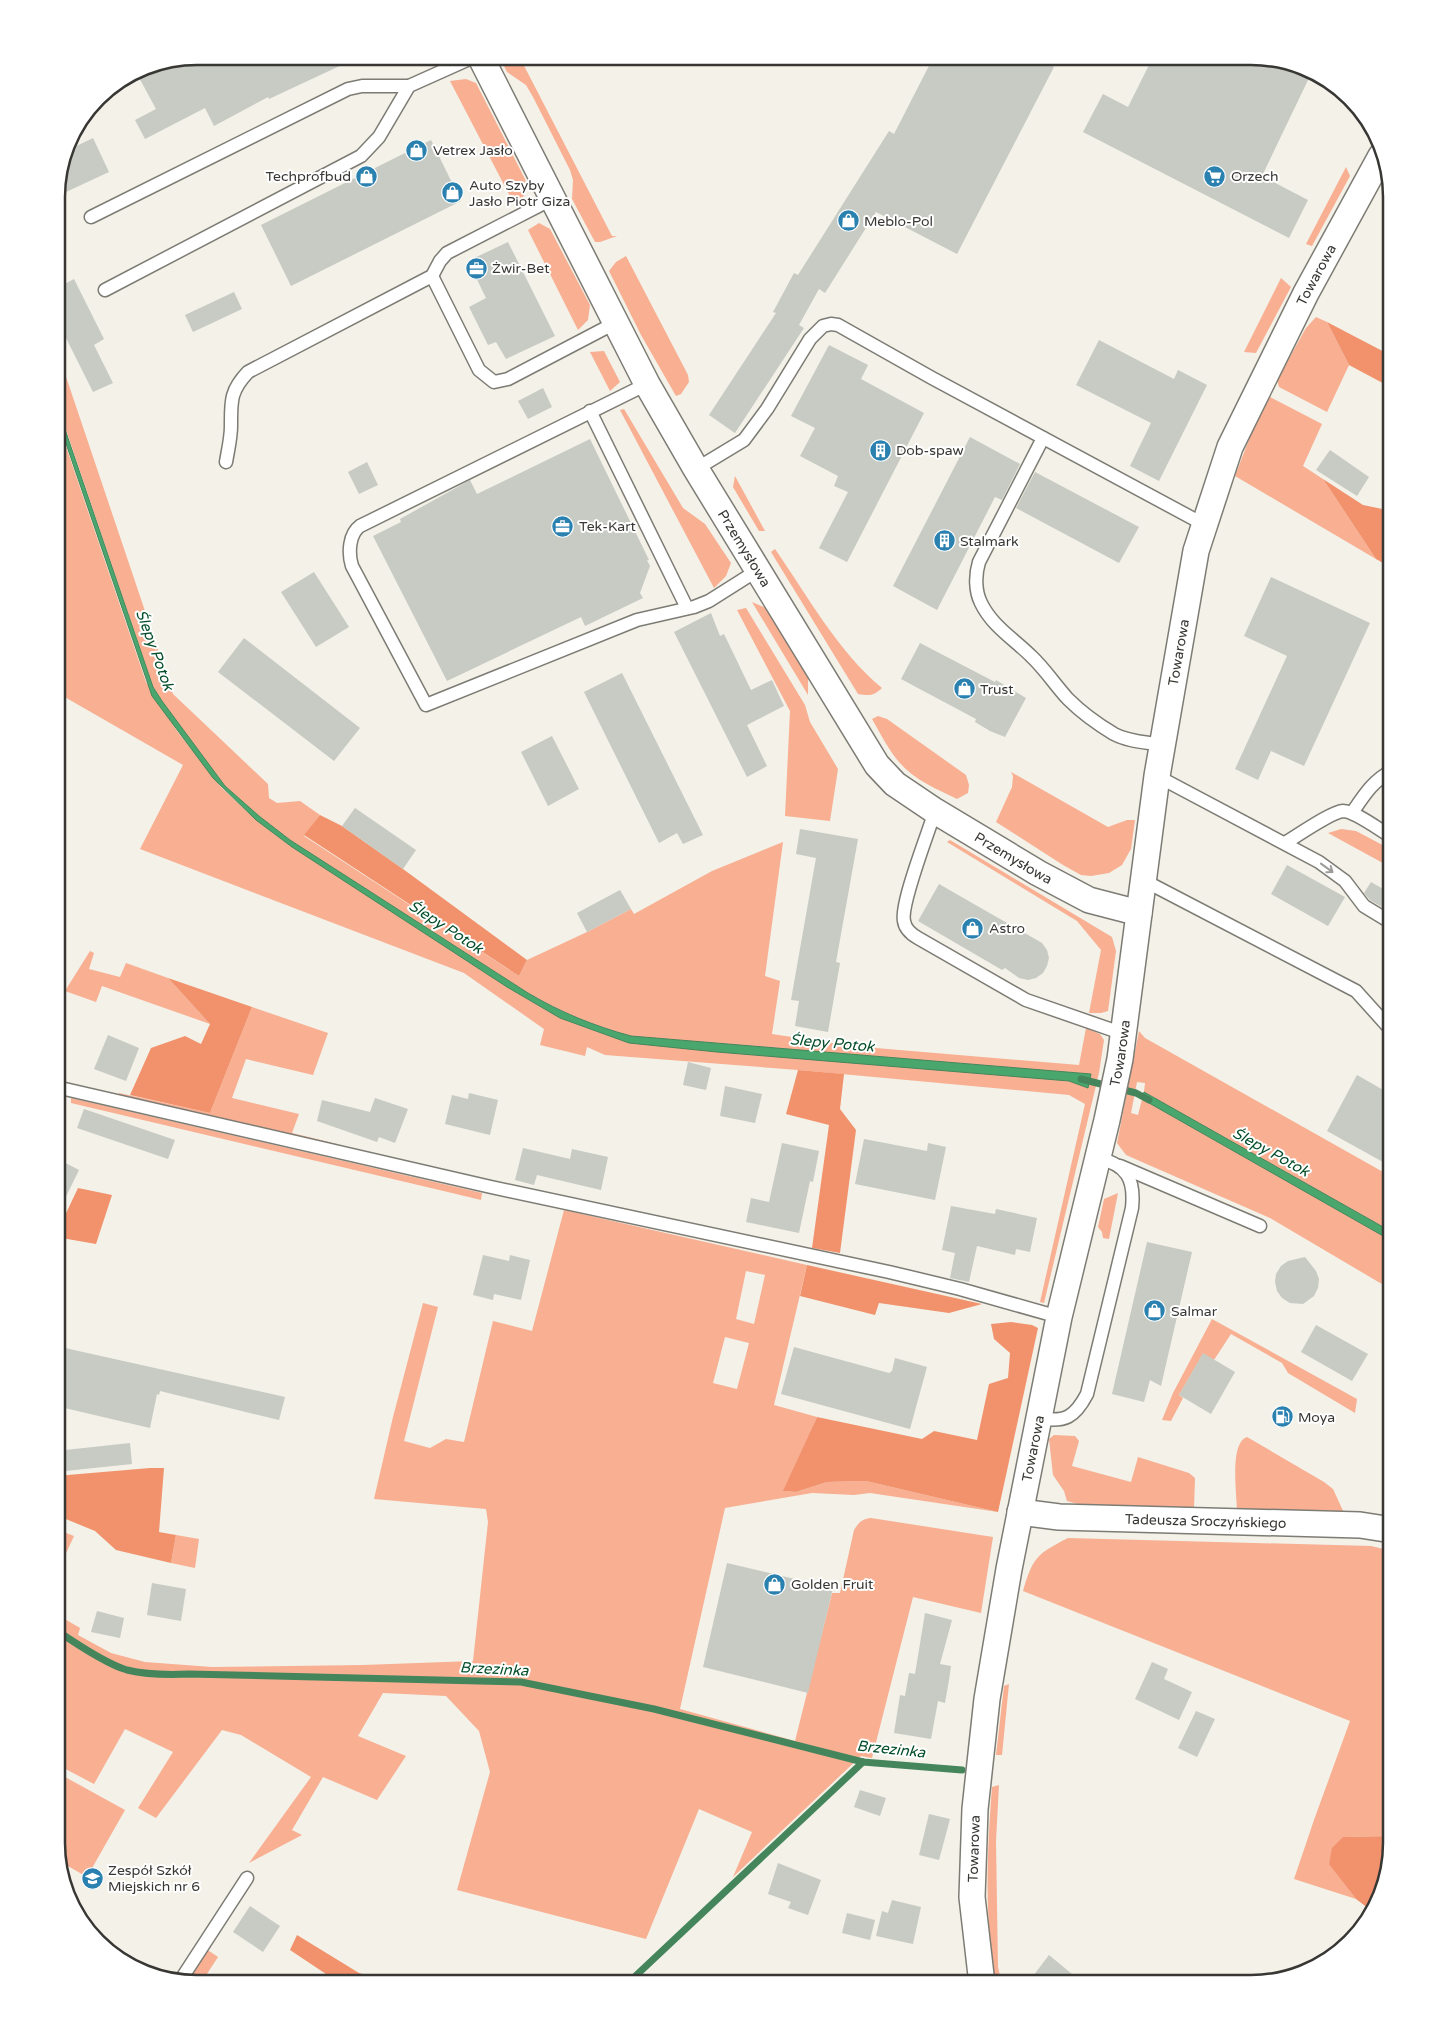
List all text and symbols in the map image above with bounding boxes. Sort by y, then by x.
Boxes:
shop icon: Vetrex Jasło [405,138,429,162]
place label: Vetrex Jasło [433,142,513,159]
shop icon: Techprofbud [355,164,379,188]
supermarket icon: Orzech [1203,164,1227,188]
place label: Techprofbud [265,168,351,185]
place label: Orzech [1231,168,1279,185]
place label: Auto Szyby Jasło Piotr Giza [469,177,570,210]
shop icon: Auto Szyby Jasło Piotr Giza [441,181,465,205]
shop icon: Meblo-Pol [836,209,860,233]
place label: Meblo-Pol [864,213,933,230]
street label: Towarowa [1293,241,1340,308]
office icon: Żwir-Bet [464,256,488,280]
place label: Żwir-Bet [492,260,550,277]
building icon: Dob-spaw [868,438,892,462]
place label: Dob-spaw [896,442,964,459]
street label: Przemysłowa [714,507,774,590]
office icon: Tek-Kart [551,514,575,538]
place label: Tek-Kart [579,518,637,535]
building icon: Stalmark [932,529,956,553]
place label: Stalmark [960,533,1019,550]
water label: Ślepy Potok [132,607,179,694]
street label: Towarowa [1165,618,1193,687]
shop icon: Trust [952,677,976,701]
place label: Trust [980,681,1014,698]
street label: Przemysłowa [971,829,1055,888]
one-way arrow [1320,863,1334,873]
water label: Ślepy Potok [406,896,488,959]
shop icon: Astro [961,916,985,940]
place label: Astro [989,920,1025,937]
street label: Towarowa [1106,1019,1134,1088]
water label: Ślepy Potok [789,1030,877,1056]
water label: Ślepy Potok [1230,1124,1314,1181]
shop icon: Salmar [1143,1299,1167,1323]
place label: Salmar [1171,1303,1218,1320]
fuel station icon: Moya [1270,1405,1294,1429]
place label: Moya [1298,1409,1335,1426]
street label: Towarowa [1019,1414,1048,1483]
street label: Tadeusza Sroczyńskiego [1125,1511,1287,1532]
shop icon: Golden Fruit [763,1572,787,1596]
place label: Golden Fruit [791,1576,874,1593]
water label: Brzezinka [459,1658,529,1680]
water label: Brzezinka [856,1736,927,1762]
street label: Towarowa [965,1815,984,1883]
place label: Zespół Szkół Miejskich nr 6 [108,1862,200,1895]
school or university icon: Zespół Szkół Miejskich nr 6 [80,1866,104,1890]

